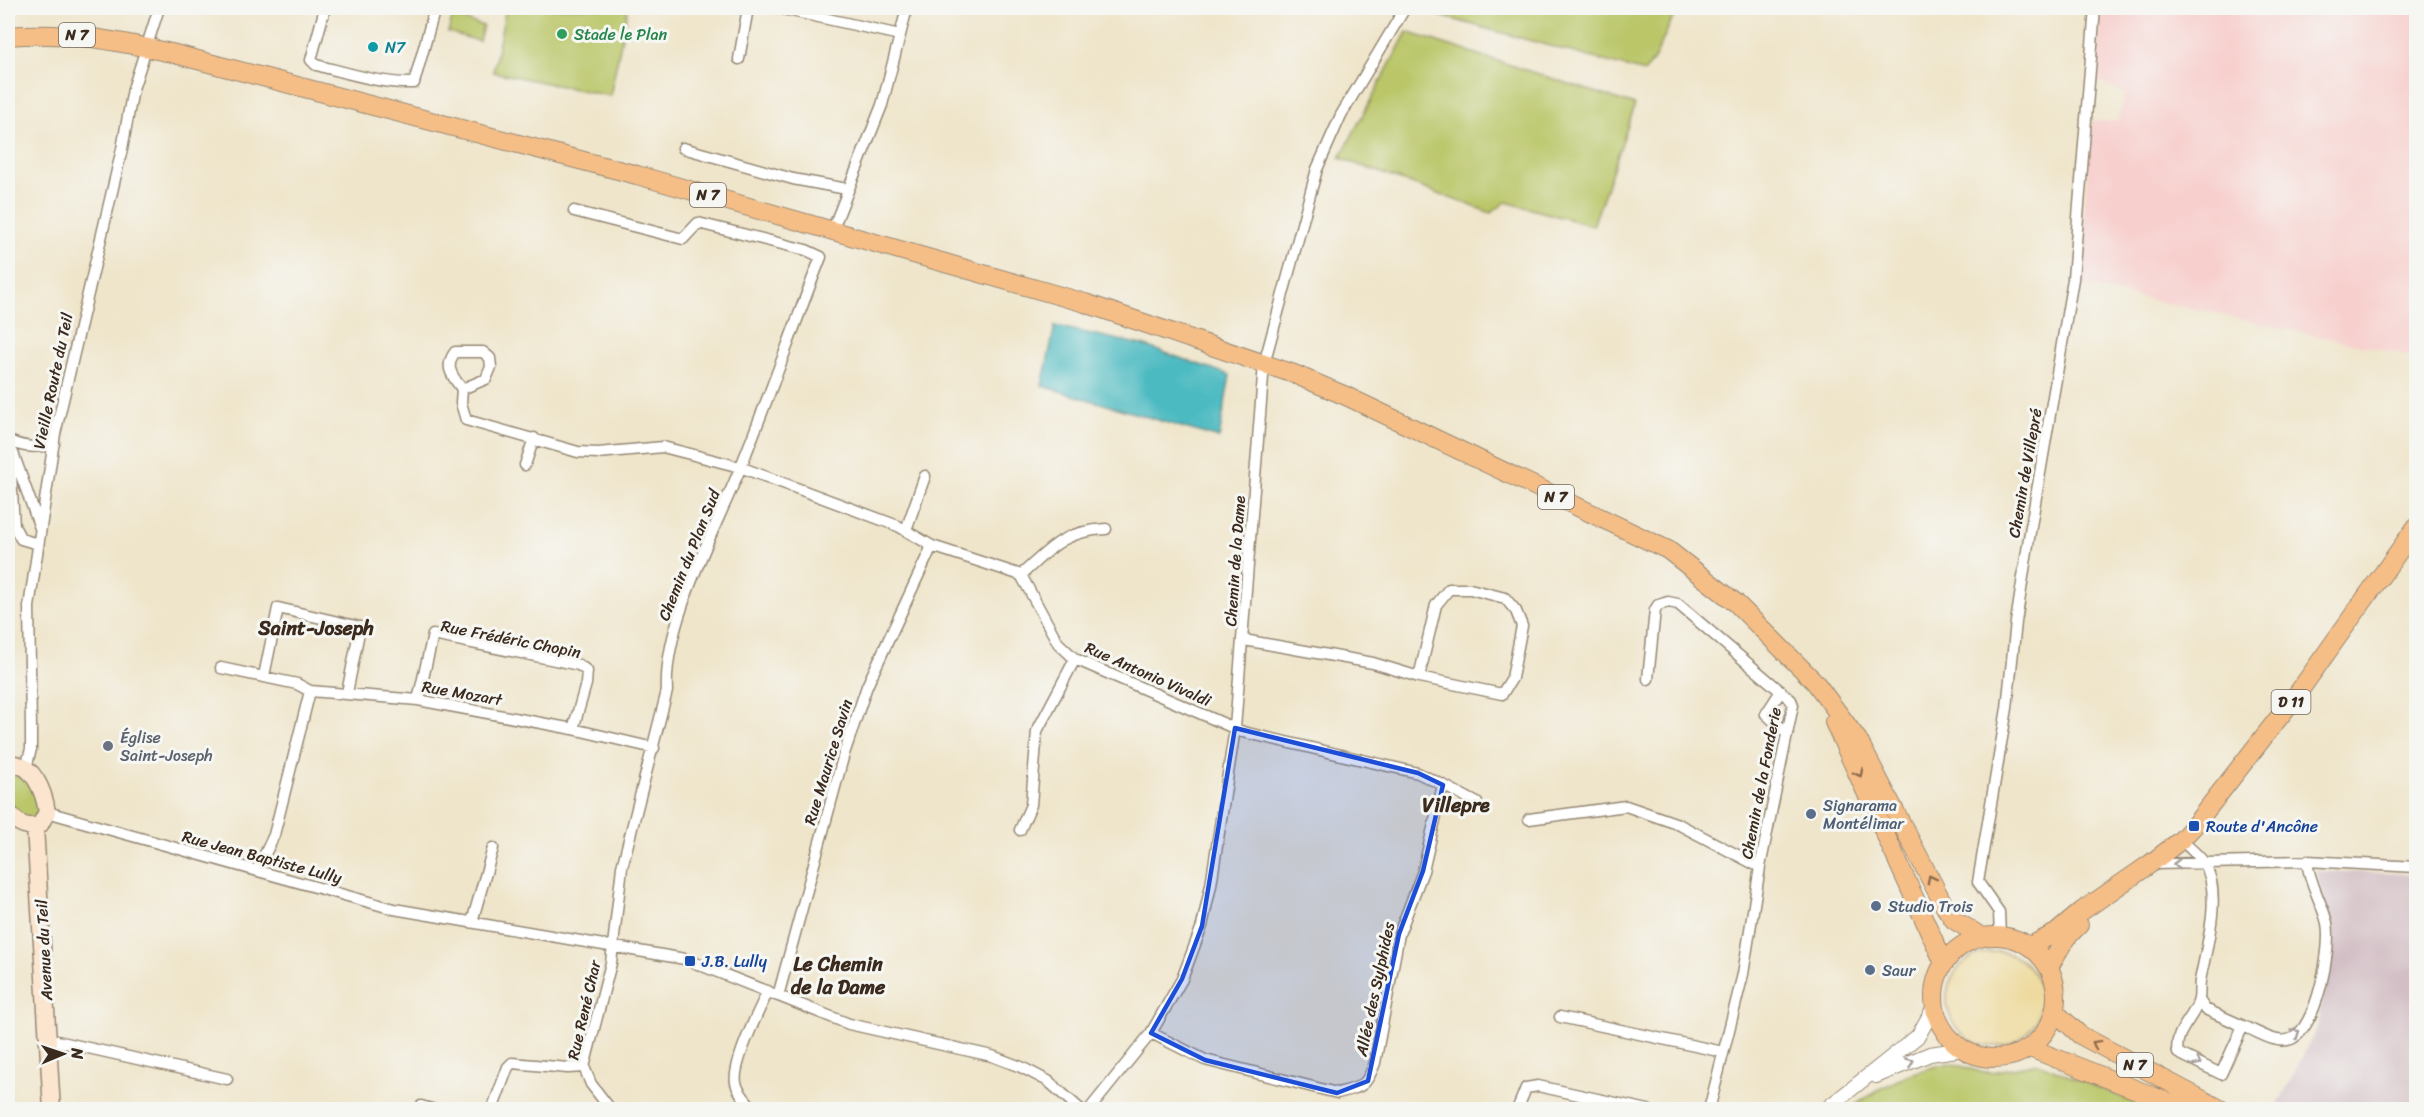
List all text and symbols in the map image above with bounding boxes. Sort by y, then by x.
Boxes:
place label: Stade le Plan [574,20,668,49]
road number: N 7 [59,23,95,47]
marker: Stade le Plan [555,27,569,41]
place label: N7 [385,33,406,62]
marker: N7 [366,40,380,54]
road number: N 7 [690,183,726,207]
street label: Vieille Route du Teil [24,310,82,452]
street label: Chemin de Villepré [1999,406,2051,540]
street label: Chemin du Plan Sud [649,483,729,625]
road number: N 7 [1538,485,1574,509]
street label: Chemin de la Dame [1216,494,1254,627]
district label: Saint-Joseph [257,611,374,646]
street label: Rue Frédéric Chopin [439,611,584,667]
street label: Rue Antonio Vivaldi [1080,633,1217,715]
street label: Rue Mozart [420,672,505,714]
road number: D 11 [2272,690,2310,714]
street label: Rue Maurice Savin [795,695,861,829]
street label: Chemin de la Fonderie [1732,705,1790,861]
place label: Église Saint-Joseph [120,723,213,770]
marker: Église Saint-Joseph [101,739,115,753]
one-way arrow [1851,766,1863,777]
district label: Villepre [1422,788,1490,823]
place label: Signarama Montélimar [1823,791,1905,838]
marker: Signarama Montélimar [1804,807,1818,821]
place label: Route d'Ancône [2206,812,2318,841]
marker: Route d'Ancône [2187,819,2201,833]
street label: Rue Jean Baptiste Lully [179,822,346,892]
one-way arrow [2173,858,2182,870]
one-way arrow [1927,875,1938,886]
place label: Studio Trois [1888,892,1974,921]
street label: Avenue du Teil [27,898,61,1002]
marker: Studio Trois [1869,899,1883,913]
street label: Allée des Sylphides [1346,919,1404,1060]
place label: J.B. Lully [701,947,768,976]
district label: Le Chemin de la Dame [791,947,886,1005]
marker: J.B. Lully [683,954,697,968]
street label: Rue René Char [558,956,610,1063]
place label: Saur [1882,956,1917,985]
marker: Saur [1863,963,1877,977]
north arrow [33,1024,93,1084]
one-way arrow [2290,1029,2301,1040]
one-way arrow [2092,1040,2102,1051]
text: N [63,1046,92,1060]
road number: N 7 [2117,1053,2153,1077]
one-way arrow [2190,1055,2201,1067]
one-way arrow [1904,1057,1915,1069]

